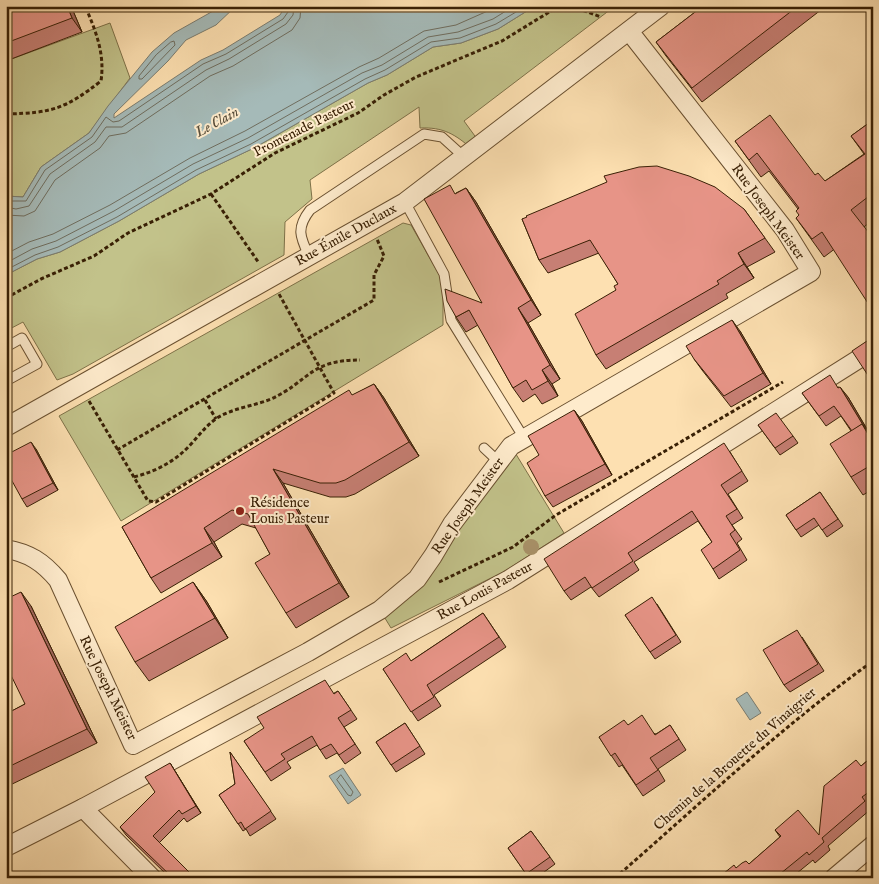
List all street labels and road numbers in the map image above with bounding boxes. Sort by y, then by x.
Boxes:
street label: Promenade Pasteur [250,95,358,161]
street label: Rue Joseph Meister [727,161,809,263]
street label: Rue Émile Duclaux [292,199,400,270]
street label: Rue Joseph Meister [428,454,508,558]
street label: Rue Louis Pasteur [434,557,536,625]
street label: Rue Joseph Meister [75,633,141,743]
street label: Chemin de la Brouette du Vinaigrier [650,684,820,834]

